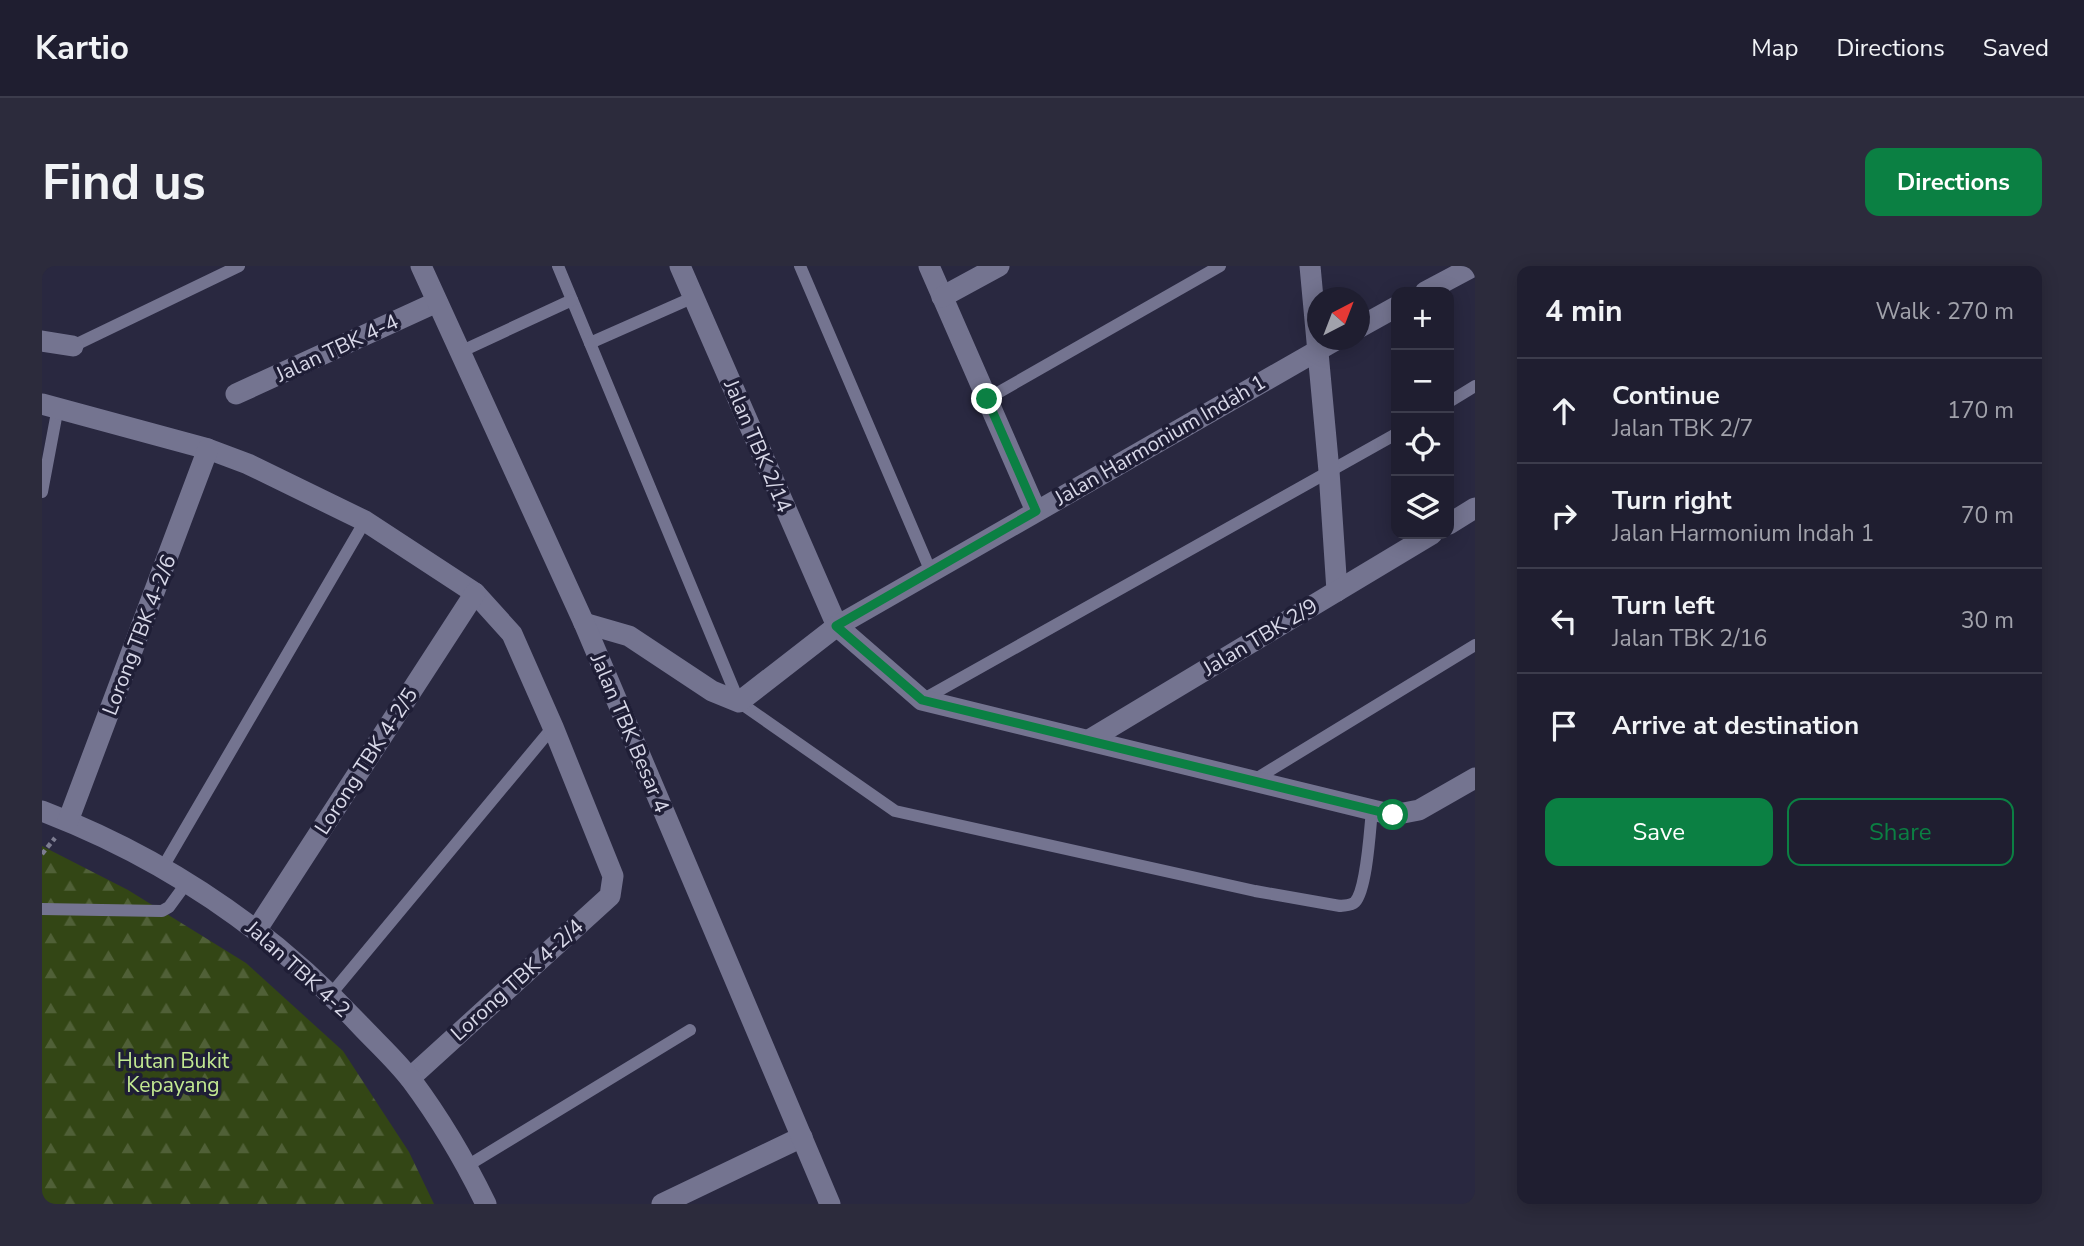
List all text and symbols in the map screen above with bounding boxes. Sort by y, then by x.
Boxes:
text: Kartio [35,26,129,71]
text: Map [1751,32,1798,64]
text: Directions [1836,32,1945,64]
text: Saved [1983,32,2049,64]
button: Directions [1865,148,2042,216]
text: Find us [42,149,206,216]
north arrow [1307,287,1370,350]
map controls [1391,287,1454,539]
button: + [1391,287,1454,350]
text: 4 min [1545,291,1623,332]
text: Walk · 270 m [1875,296,2014,327]
street label: Jalan TBK 4-4 [270,307,403,389]
button: − [1391,350,1454,413]
street label: Jalan Harmonium Indah 1 [1048,368,1271,512]
street label: Jalan TBK 2/14 [717,374,799,517]
text: Continue [1612,378,1720,413]
route end [971,383,1002,414]
icon: ahead [1545,392,1583,430]
text: 170 m [1947,395,2014,426]
button: locate [1391,413,1454,476]
text: Jalan TBK 2/7 [1612,413,1753,444]
button: layers [1391,476,1454,539]
text: Turn right [1612,483,1731,518]
icon: right [1545,497,1583,535]
text: 70 m [1961,500,2014,531]
text: Jalan Harmonium Indah 1 [1612,518,1874,549]
street label: Lorong TBK 4-2/6 [96,551,182,719]
text: Turn left [1612,588,1715,623]
street label: Jalan TBK 2/9 [1197,592,1323,683]
icon: left [1545,602,1583,640]
text: 30 m [1961,605,2014,636]
text: Jalan TBK 2/16 [1612,623,1767,654]
street label: Jalan TBK Besar 4 [583,648,676,817]
street label: Lorong TBK 4-2/5 [308,682,424,840]
icon: arrive [1545,707,1583,745]
text: Arrive at destination [1612,708,1859,743]
button: Save [1545,798,1773,866]
button: Share [1787,798,2014,866]
route start [1377,799,1408,830]
street label: Lorong TBK 4-2/4 [445,913,589,1047]
street label: Jalan TBK 4-2 [239,914,356,1024]
park label: Hutan Bukit Kepayang [117,1047,230,1099]

